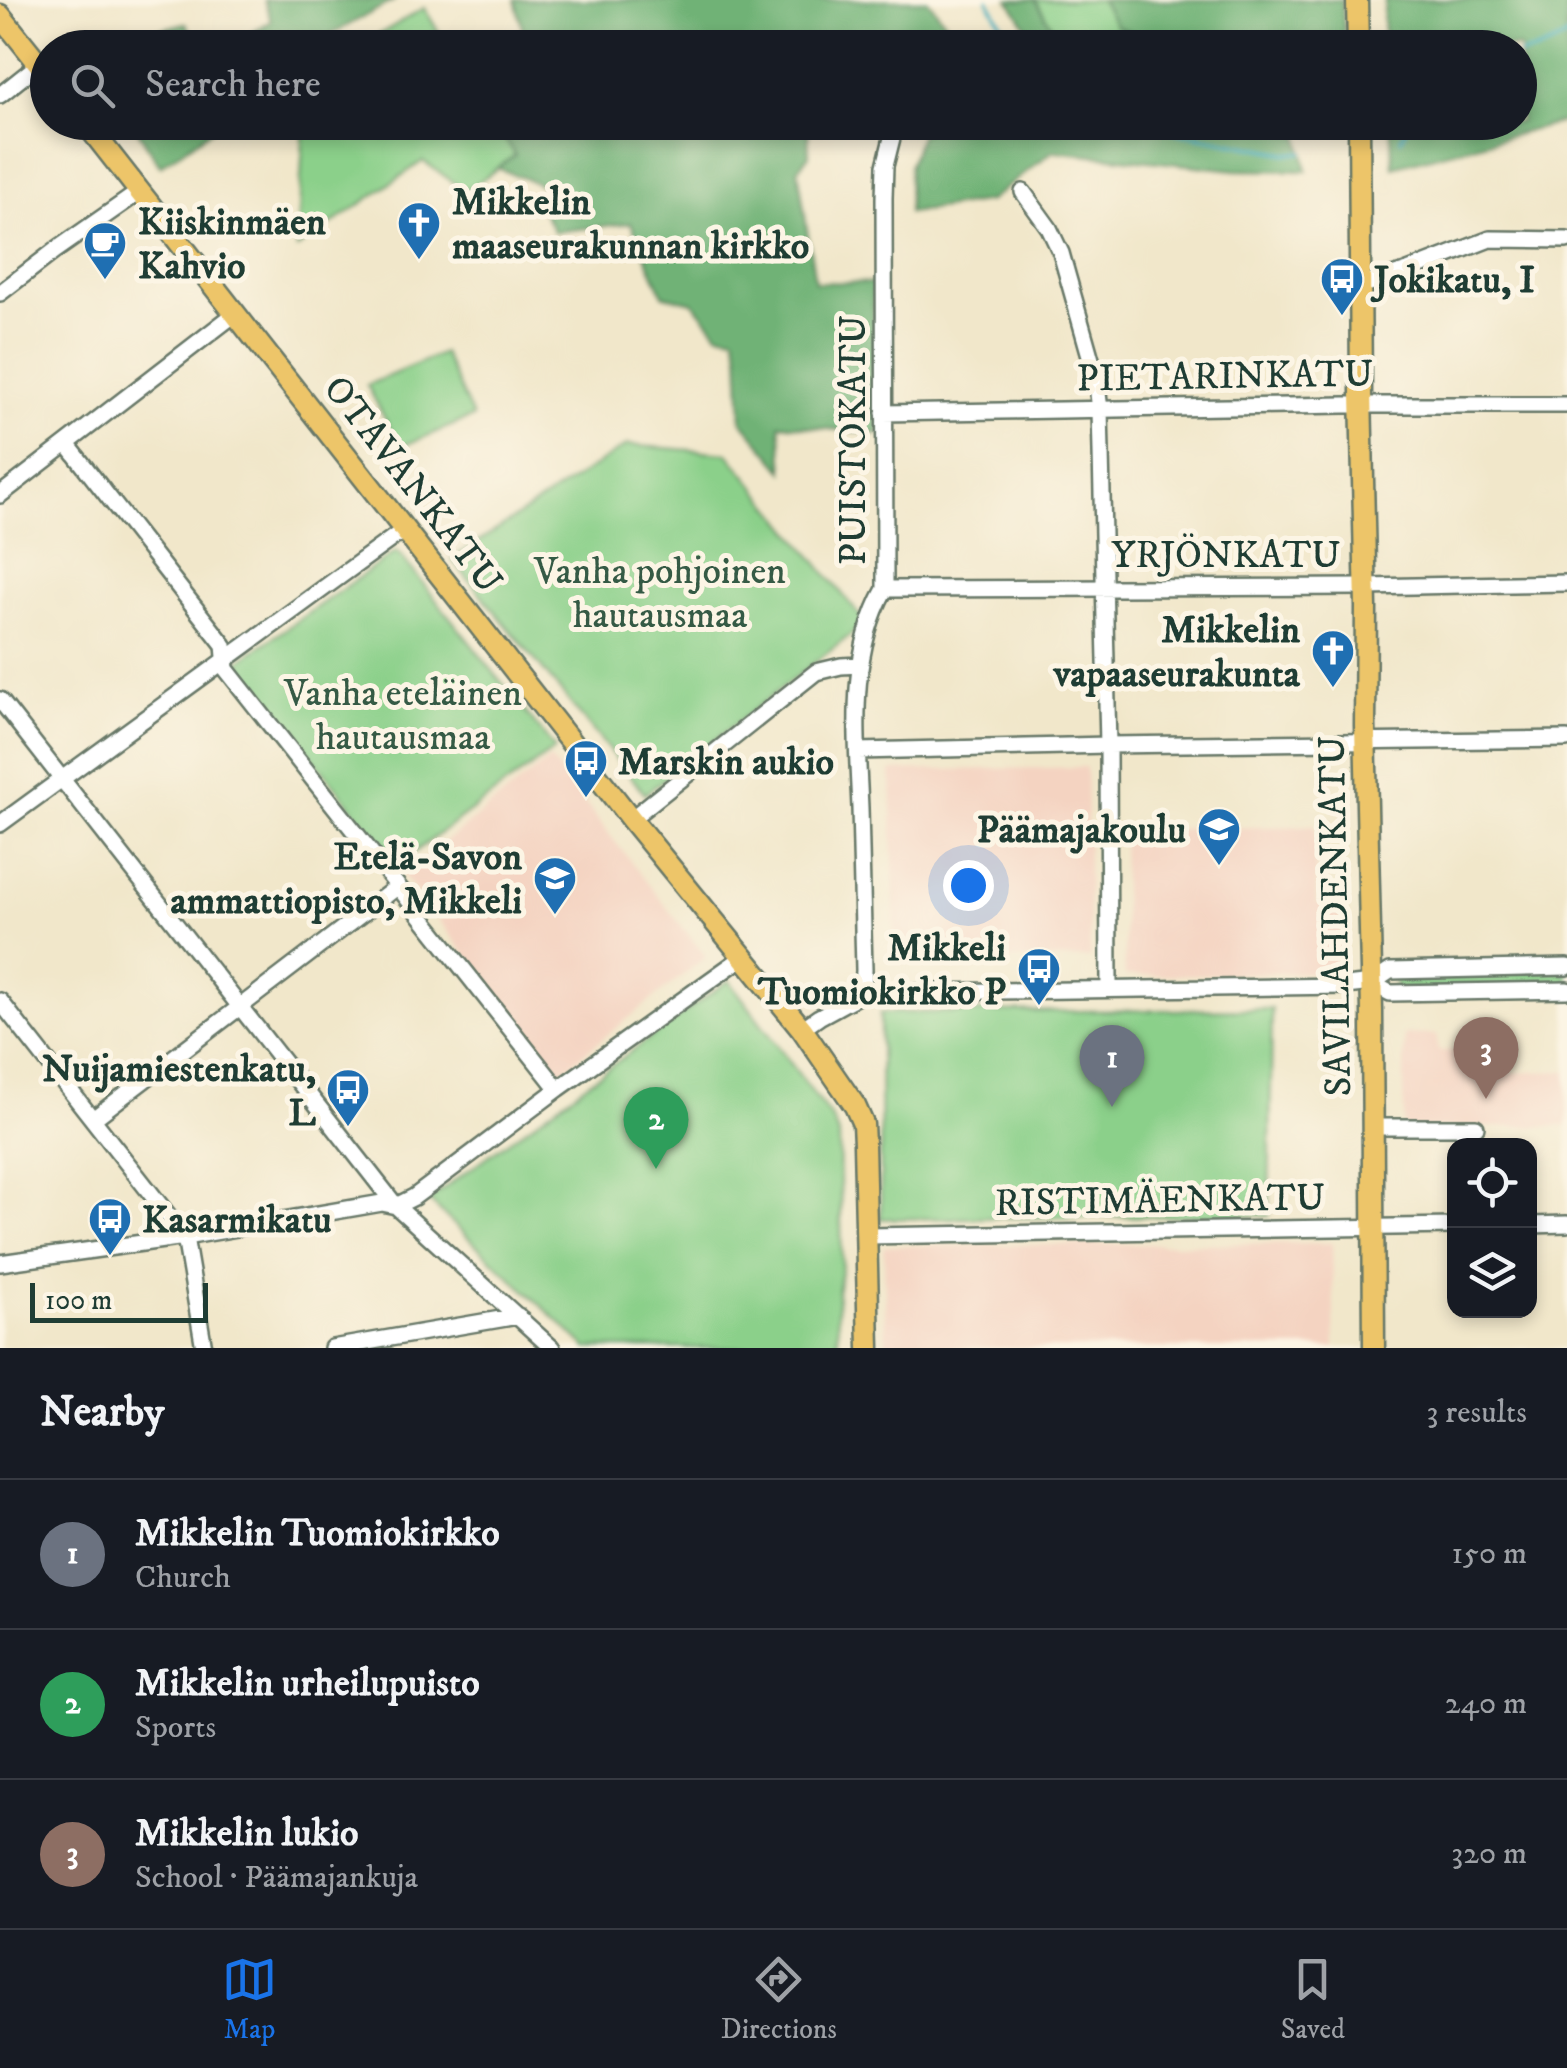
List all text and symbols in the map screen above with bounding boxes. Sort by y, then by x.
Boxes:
search box [30,30,1537,140]
icon: search [65,58,120,113]
text: Search here [145,61,321,109]
place label: Mikkelin maaseurakunnan kirkko [452,179,809,271]
place label: Kiiskinmäen Kahvio [138,199,326,291]
church icon: Mikkelin maaseurakunnan kirkko [396,200,442,261]
cafe icon: Kiiskinmäen Kahvio [82,220,128,281]
bus stop icon: Jokikatu, I [1319,256,1365,317]
place label: Jokikatu, I [1370,257,1535,305]
street label: PUISTOKATU [830,315,878,565]
street label: PIETARINKATU [1076,350,1374,404]
street label: OTAVANKATU [312,367,513,604]
street label: YRJÖNKATU [1111,532,1341,580]
park label: Vanha pohjoinen hautausmaa [533,548,786,640]
place label: Mikkelin vapaaseurakunta [1052,607,1301,699]
church icon: Mikkelin vapaaseurakunta [1310,628,1356,689]
park label: Vanha eteläinen hautausmaa [283,670,522,762]
street label: SAVILAHDENKATU [1309,735,1363,1097]
bus stop icon: Marskin aukio [563,738,609,799]
place label: Marskin aukio [618,739,834,787]
school or university icon: Päämajakoulu [1196,806,1242,867]
place label: Päämajakoulu [977,807,1186,855]
place label: Etelä-Savon ammattiopisto, Mikkeli [171,834,522,926]
school or university icon: Etelä-Savon ammattiopisto, Mikkeli [532,855,578,916]
your location [943,860,994,911]
place label: Mikkeli Tuomiokirkko P [757,925,1006,1017]
bus stop icon: Mikkeli Tuomiokirkko P [1016,946,1062,1007]
pin: 3 [1454,1016,1518,1099]
pin: 1 [1080,1024,1144,1107]
place label: Nuijamiestenkatu, L [42,1046,317,1138]
bus stop icon: Nuijamiestenkatu, L [325,1067,371,1128]
pin: 2 [624,1086,688,1169]
map controls [1447,1138,1537,1318]
button: locate [1447,1138,1537,1228]
street label: RISTIMÄENKATU [994,1174,1326,1228]
bus stop icon: Kasarmikatu [87,1196,133,1257]
place label: Kasarmikatu [142,1197,332,1245]
button: layers [1447,1228,1537,1318]
scale bar [30,1278,208,1322]
text: 100 m [45,1283,112,1318]
text: Nearby [40,1387,164,1439]
text: 3 results [1426,1393,1527,1433]
text: Mikkelin Tuomiokirkko [135,1510,500,1558]
text: 1 [67,1534,78,1574]
text: 150 m [1451,1534,1527,1574]
text: Church [135,1558,231,1598]
text: Mikkelin urheilupuisto [135,1660,480,1708]
text: 2 [65,1684,80,1724]
text: 240 m [1445,1684,1527,1724]
text: Sports [135,1708,216,1748]
text: Mikkelin lukio [135,1810,359,1858]
text: 3 [67,1834,78,1874]
text: 320 m [1451,1834,1527,1874]
text: School · Päämajankuja [135,1858,418,1898]
tab: Map [222,1952,277,2047]
tab: Directions [721,1952,837,2047]
tab: Saved [1281,1952,1345,2047]

